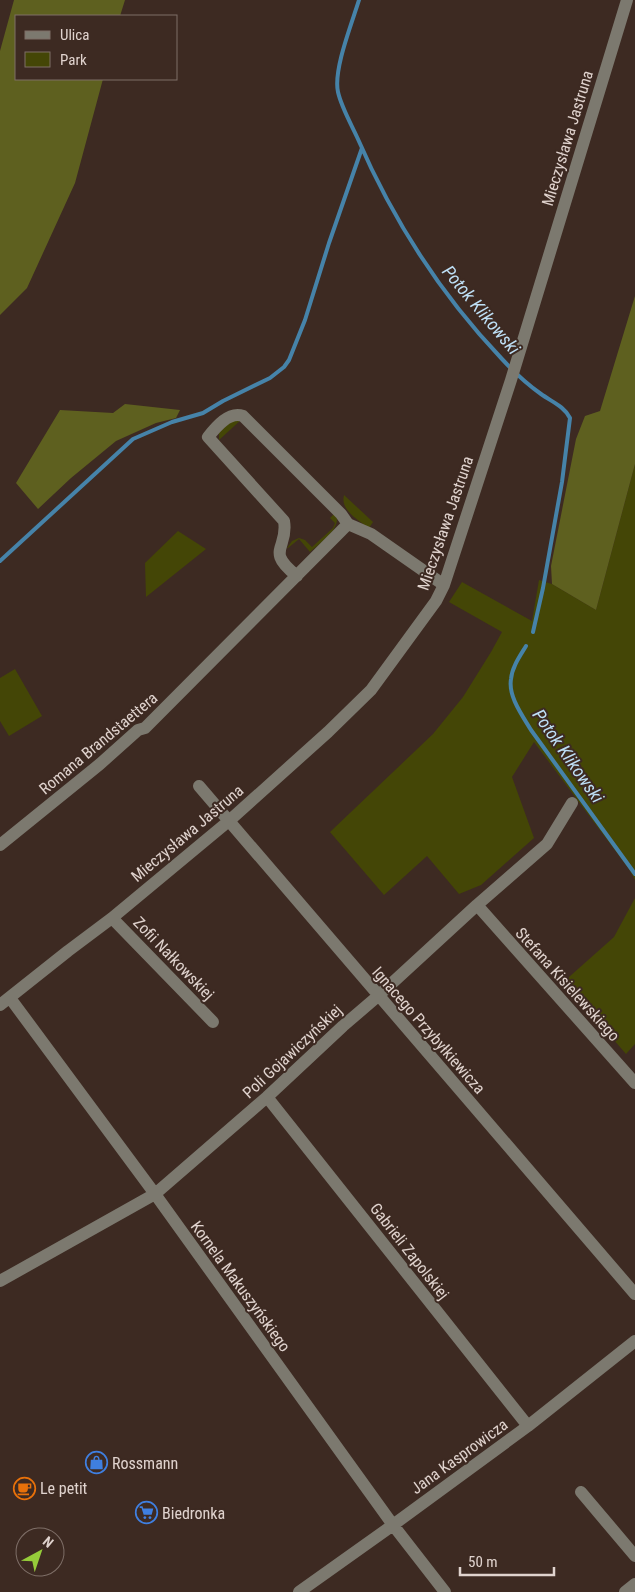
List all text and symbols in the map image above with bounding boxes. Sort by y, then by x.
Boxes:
legend [15,15,178,80]
text: Ulica [60,26,89,44]
text: Park [60,51,87,69]
street label: Mieczysława Jastruna [538,68,597,208]
water label: Potok Klikowski [438,261,525,359]
street label: Mieczysława Jastruna [414,454,477,593]
street label: Romana Brandstaettera [35,688,161,798]
water label: Potok Klikowski [528,705,609,807]
street label: Mieczysława Jastruna [127,781,247,886]
street label: Zofii Nałkowskiej [129,913,218,1004]
street label: Stefana Kisielewskiego [512,924,624,1045]
street label: Ignacego Przybyłkiewicza [368,963,489,1098]
street label: Poli Gojawiczyńskiej [239,1001,346,1102]
street label: Gabrieli Zapolskiej [366,1199,453,1303]
street label: Kornela Makuszyńskiego [187,1217,294,1355]
street label: Jana Kasprowicza [407,1415,511,1498]
shop icon: Rossmann [84,1451,108,1475]
place label: Rossmann [112,1454,178,1473]
cafe icon: Le petit [12,1476,36,1500]
place label: Le petit [40,1479,88,1498]
supermarket icon: Biedronka [134,1501,158,1525]
place label: Biedronka [162,1504,225,1523]
north arrow [15,1527,65,1577]
text: N [40,1533,57,1551]
scale bar [460,1544,554,1576]
text: 50 m [468,1553,498,1571]

